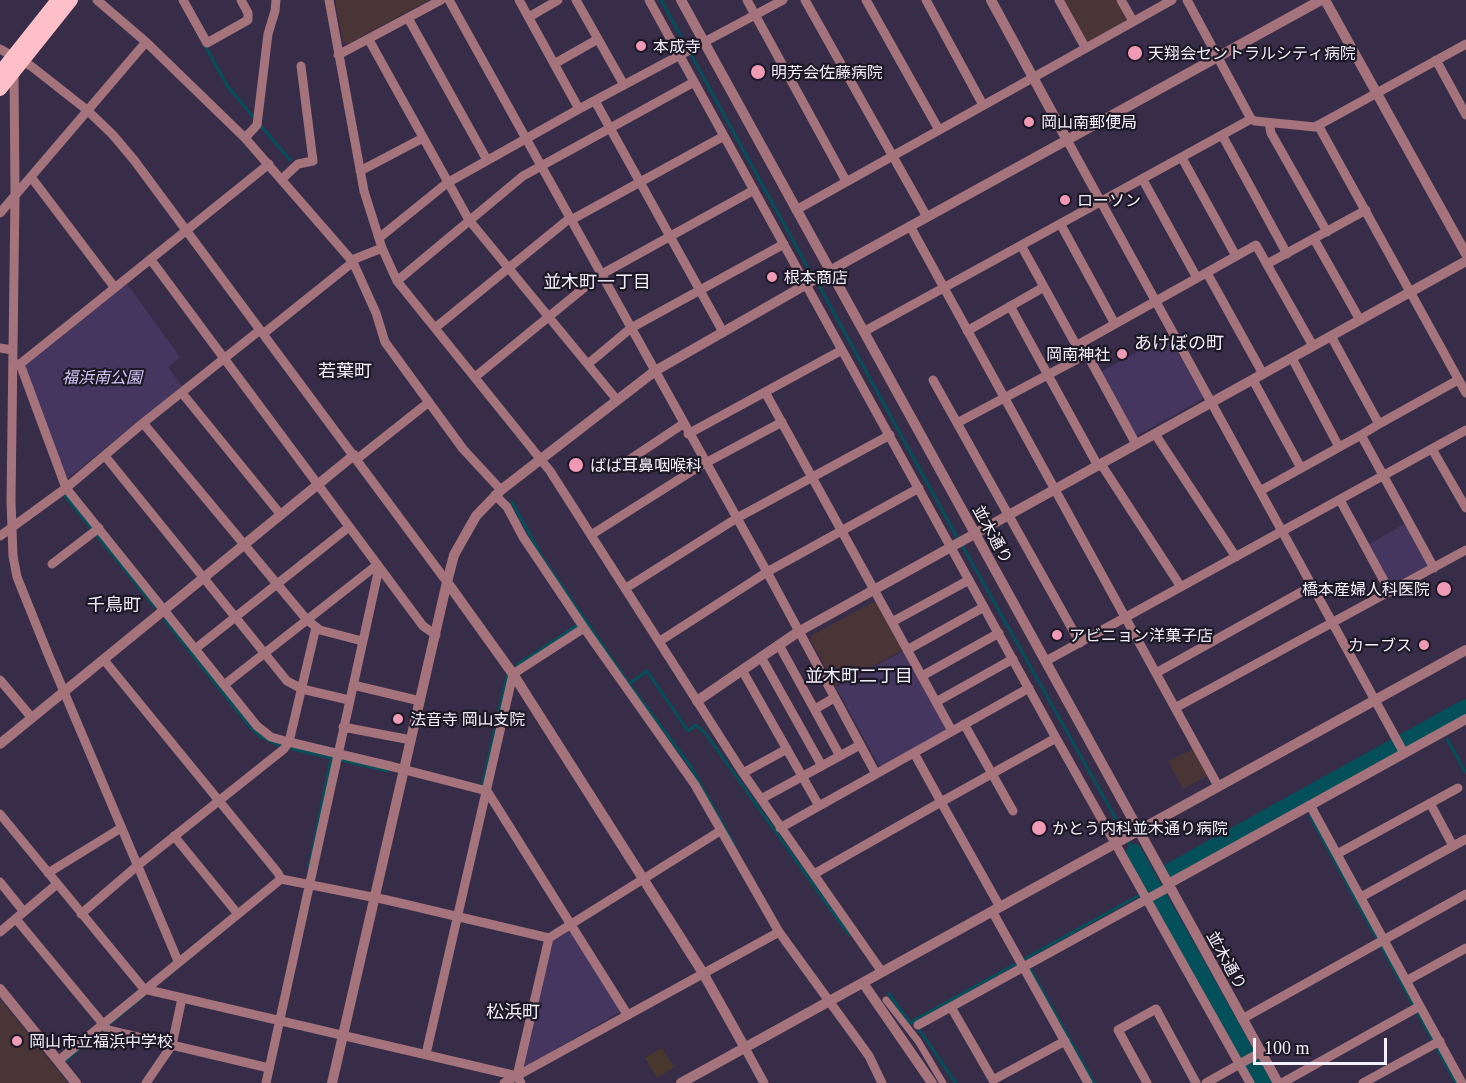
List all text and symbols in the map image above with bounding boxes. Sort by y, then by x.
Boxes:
place label: 本成寺 [653,36,701,56]
marker: 本成寺 [634,39,648,53]
place label: 天翔会セントラルシティ病院 [1148,43,1356,63]
marker: 天翔会セントラルシティ病院 [1126,44,1144,62]
place label: 明芳会佐藤病院 [771,62,883,82]
marker: 明芳会佐藤病院 [749,63,767,81]
place label: 岡山南郵便局 [1041,112,1137,132]
marker: 岡山南郵便局 [1022,115,1036,129]
place label: ローソン [1077,190,1141,210]
marker: ローソン [1058,193,1072,207]
place label: 根本商店 [784,267,848,287]
district label: 並木町一丁目 [543,270,651,292]
marker: 根本商店 [765,270,779,284]
district label: あけぼの町 [1134,331,1224,353]
place label: 岡南神社 [1046,344,1110,364]
marker: 岡南神社 [1115,347,1129,361]
district label: 若葉町 [318,359,372,381]
park label: 福浜南公園 [62,367,142,387]
place label: ばば耳鼻咽喉科 [590,455,702,475]
marker: ばば耳鼻咽喉科 [567,456,585,474]
street label: 並木通り [969,501,1017,567]
place label: 橋本産婦人科医院 [1302,579,1430,599]
marker: 橋本産婦人科医院 [1435,580,1453,598]
district label: 千鳥町 [87,593,141,615]
place label: アビニョン洋菓子店 [1069,625,1213,645]
marker: アビニョン洋菓子店 [1050,628,1064,642]
place label: カーブス [1348,635,1412,655]
marker: カーブス [1417,638,1431,652]
district label: 並木町二丁目 [805,664,913,686]
place label: 法音寺 岡山支院 [410,709,526,729]
marker: 法音寺 岡山支院 [391,712,405,726]
place label: かとう内科並木通り病院 [1052,818,1228,838]
marker: かとう内科並木通り病院 [1030,819,1048,837]
street label: 並木通り [1203,927,1251,993]
district label: 松浜町 [486,1000,540,1022]
scale bar [1256,1026,1390,1064]
place label: 岡山市立福浜中学校 [29,1031,173,1051]
marker: 岡山市立福浜中学校 [10,1034,24,1048]
text: 100 m [1264,1038,1310,1058]

